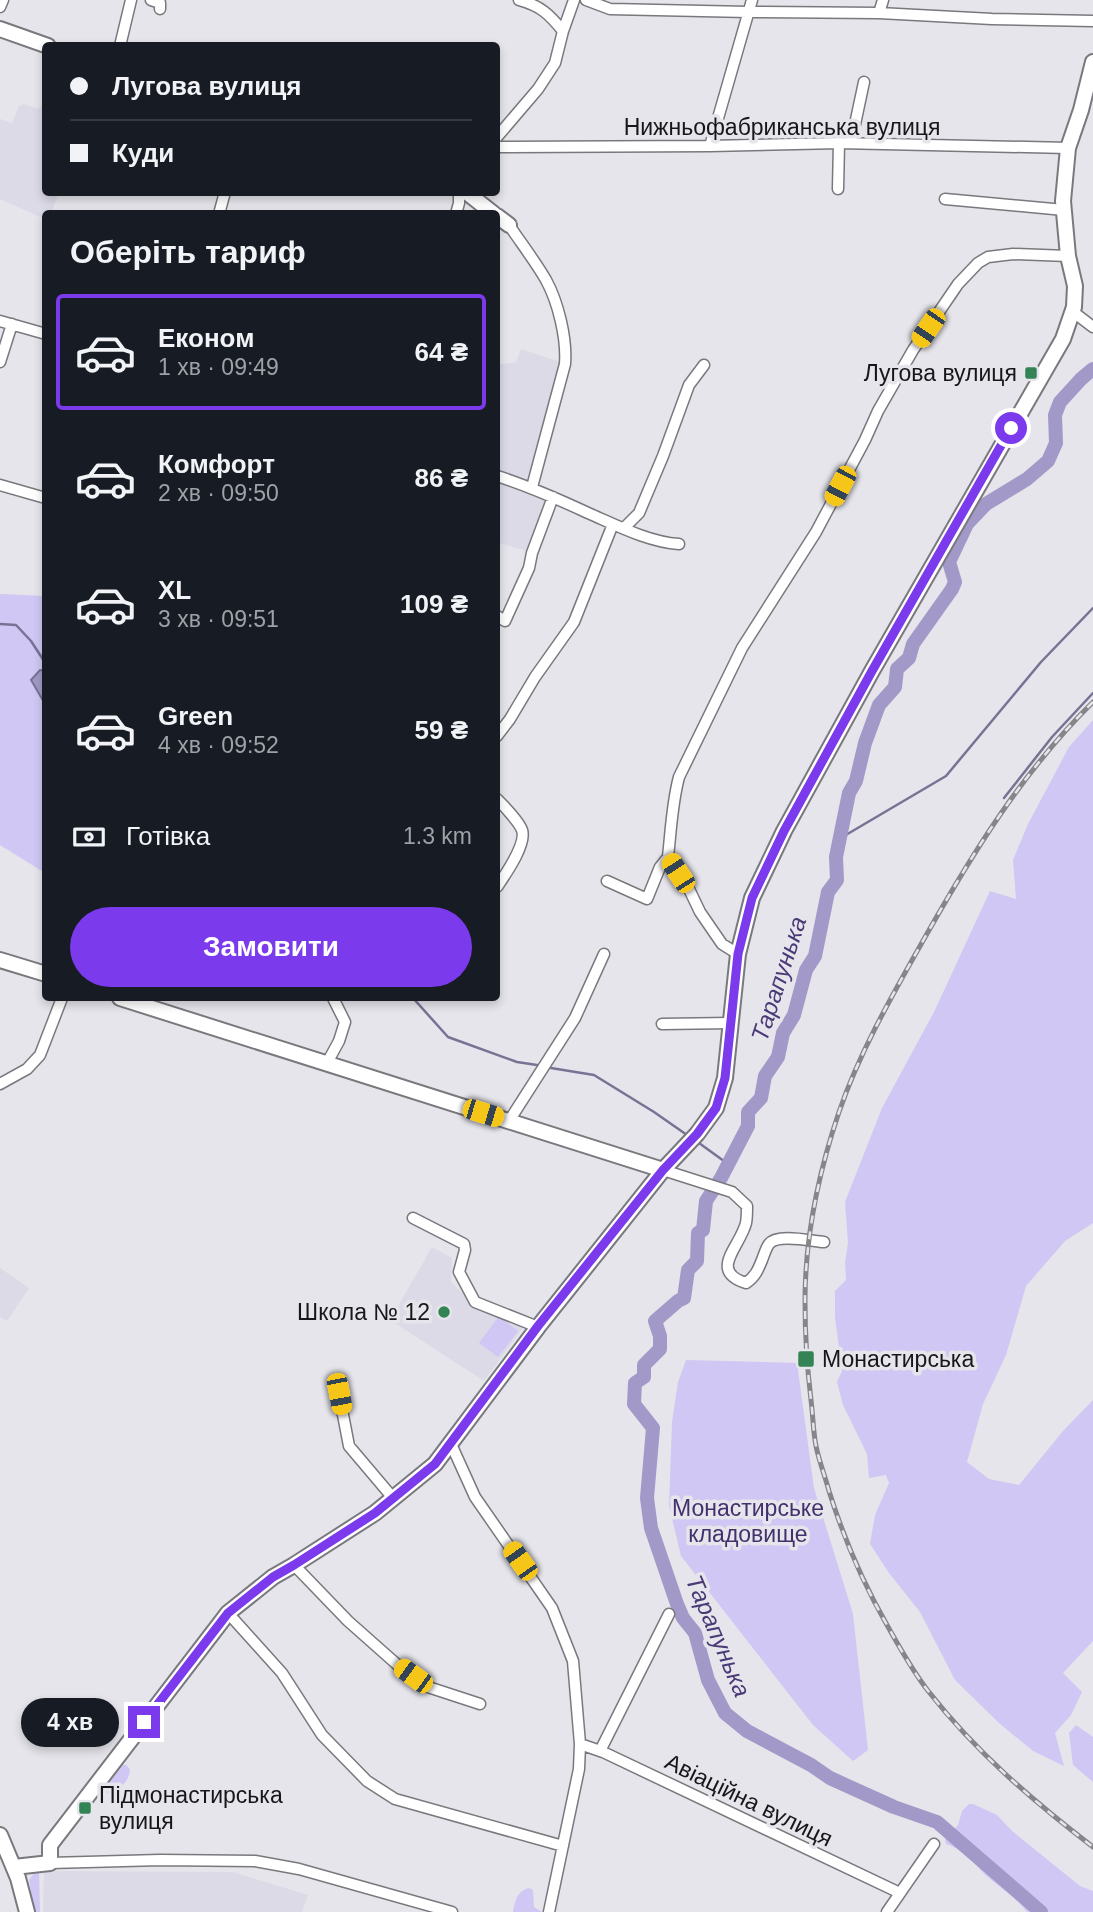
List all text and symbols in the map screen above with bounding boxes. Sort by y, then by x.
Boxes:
text: Лугова вулиця [112,71,302,101]
street label: Нижньофабриканська вулиця [624,114,940,140]
text: Куди [112,138,174,168]
text: Оберіть тариф [70,234,306,270]
car [908,305,949,351]
icon: car [74,321,137,384]
text: Економ [158,323,254,353]
text: 64 ₴ [415,337,468,367]
text: 1 хв · 09:49 [158,354,279,380]
place label: Лугова вулиця [864,360,1017,386]
marker: Лугова вулиця [1023,365,1039,381]
route start [995,412,1027,444]
icon: car [74,447,137,510]
text: Комфорт [158,449,275,479]
text: 86 ₴ [415,463,468,493]
car [821,463,860,509]
text: 2 хв · 09:50 [158,480,279,506]
icon: car [74,573,137,636]
text: XL [158,575,191,605]
text: 109 ₴ [400,589,468,619]
text: 3 хв · 09:51 [158,606,279,632]
icon: car [74,699,137,762]
text: Green [158,701,233,731]
text: 59 ₴ [415,715,468,745]
text: 4 хв · 09:52 [158,732,279,758]
icon: cash [70,818,108,856]
text: Готівка [126,821,210,851]
text: 1.3 km [403,823,472,849]
car [658,850,699,896]
button: Замовити [70,907,472,987]
water label: Тарапунька [746,913,811,1045]
car [460,1097,507,1129]
place label: Школа № 12 [297,1299,430,1325]
marker: Школа № 12 [436,1304,452,1320]
place label: Монастирська [822,1346,974,1372]
marker: Монастирська [796,1349,816,1369]
car [325,1371,354,1417]
park label: Монастирське кладовище [672,1495,824,1547]
car [500,1538,541,1584]
water label: Тарапунька [681,1571,756,1701]
car [390,1655,437,1697]
callout: 4 хв [22,1698,120,1746]
route end [128,1706,160,1738]
text: 4 хв [47,1709,93,1735]
street label: Авіаційна вулиця [661,1748,837,1852]
place label: Підмонастирська вулиця [99,1782,283,1834]
marker: Підмонастирська вулиця [77,1800,93,1816]

